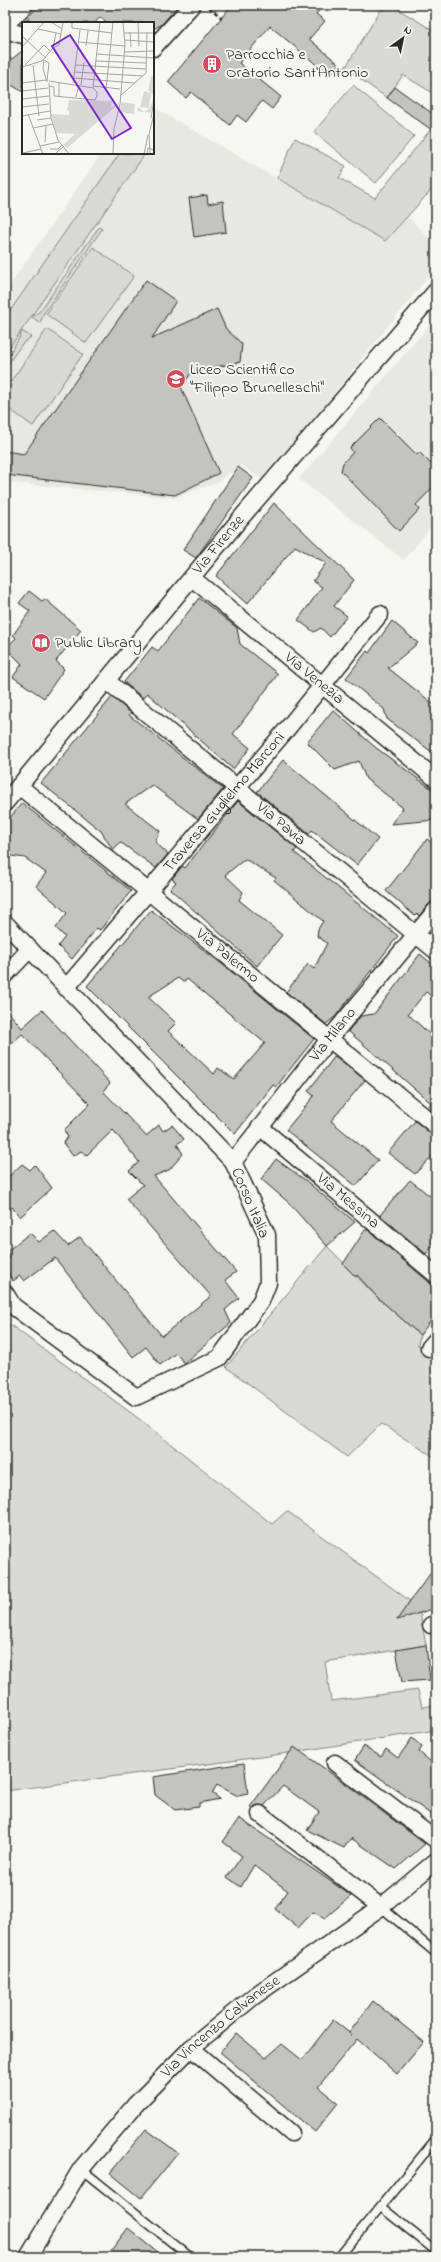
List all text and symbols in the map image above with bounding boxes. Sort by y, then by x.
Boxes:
north arrow [383,18,423,58]
inset map [22,22,154,154]
text: N [400,22,415,39]
place label: Parrocchia e Oratorio Sant'Antonio [226,43,368,85]
building icon: Parrocchia e Oratorio Sant'Antonio [201,53,223,75]
place label: Liceo Scientifico "Filippo Brunelleschi" [190,358,324,400]
school or university icon: Liceo Scientifico "Filippo Brunelleschi" [165,368,187,390]
street label: Via Firenze [186,509,251,581]
place label: Public Library [55,631,142,655]
library icon: Public Library [30,632,52,654]
street label: Via Venezia [278,646,349,711]
street label: Traversa Guglielmo Marconi [158,727,291,878]
street label: Via Pavia [250,795,311,852]
street label: Via Palermo [190,922,265,989]
street label: Via Milano [303,1002,363,1068]
street label: Corso Italia [224,1164,276,1242]
street label: Via Messina [310,1167,385,1235]
street label: Via Vincenzo Calvanese [155,1969,286,2084]

